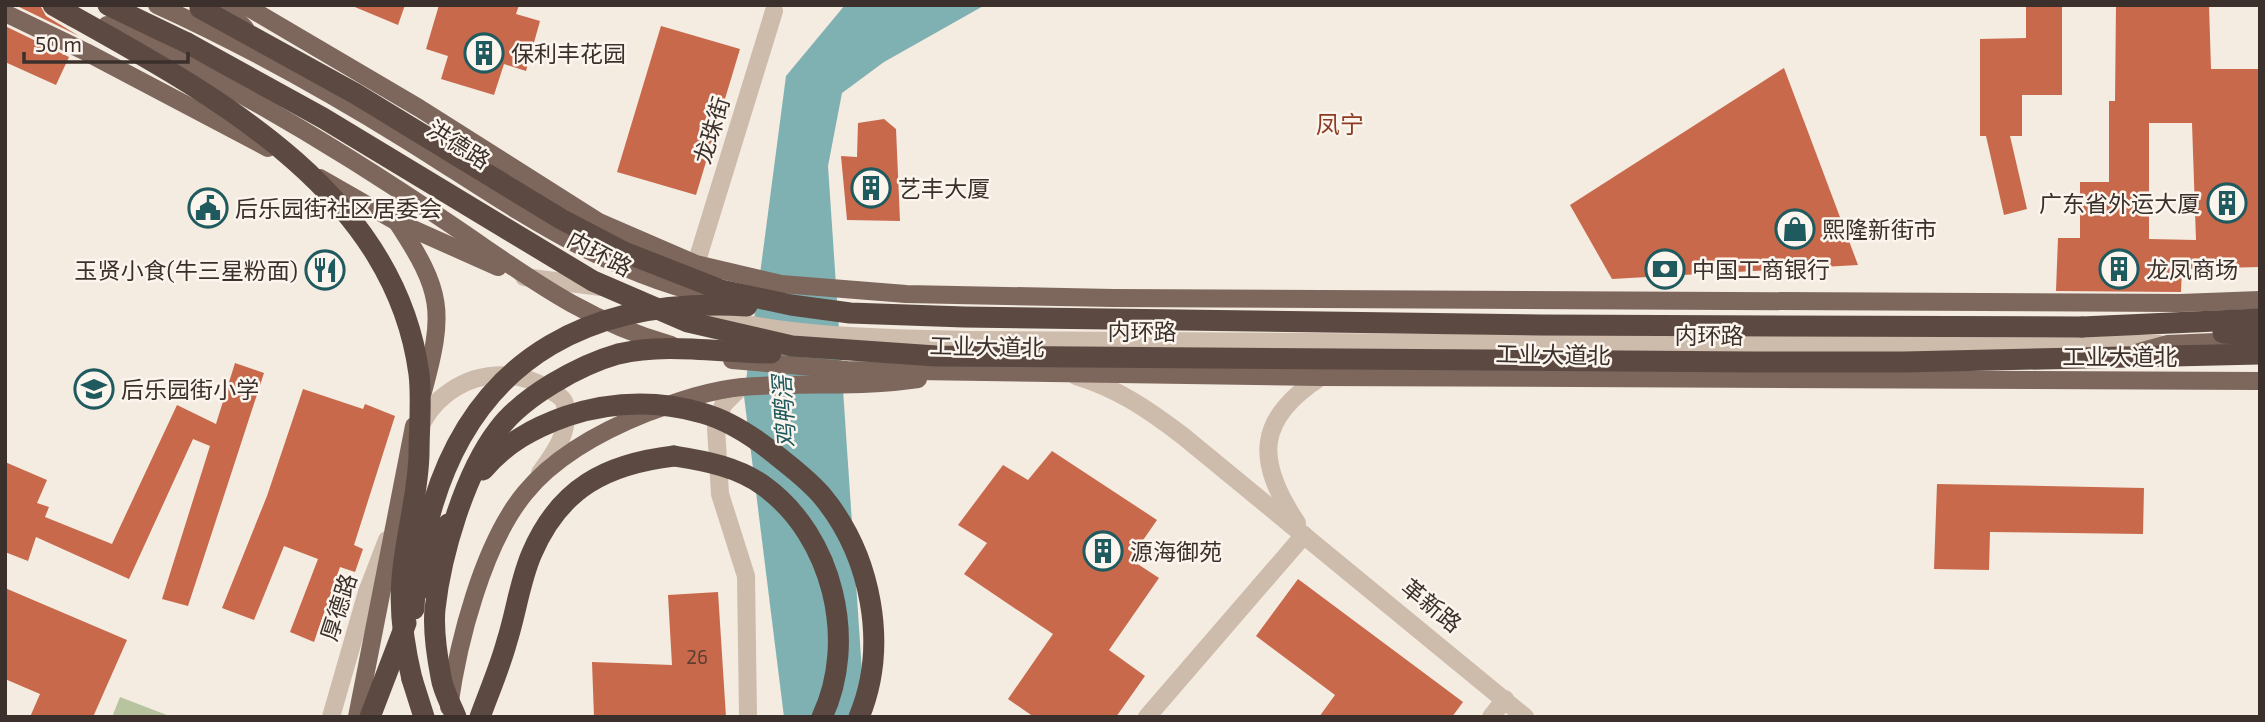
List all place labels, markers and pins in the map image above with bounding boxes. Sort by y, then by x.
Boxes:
building icon: 保利丰花园 [463,32,505,74]
place label: 保利丰花园 [511,39,626,67]
building icon: 艺丰大厦 [850,167,892,209]
place label: 艺丰大厦 [898,174,990,202]
building icon: 广东省外运大厦 [2206,182,2248,224]
public building icon: 后乐园街社区居委会 [187,187,229,229]
place label: 广东省外运大厦 [2039,189,2200,217]
place label: 后乐园街社区居委会 [235,194,442,222]
shop icon: 熙隆新街市 [1774,208,1816,250]
place label: 熙隆新街市 [1822,215,1937,243]
bank icon: 中国工商银行 [1644,248,1686,290]
building icon: 龙凤商场 [2098,248,2140,290]
restaurant icon: 玉贤小食(牛三星粉面) [304,249,346,291]
place label: 中国工商银行 [1692,255,1830,283]
place label: 龙凤商场 [2146,255,2238,283]
place label: 玉贤小食(牛三星粉面) [74,256,298,284]
school or university icon: 后乐园街小学 [73,368,115,410]
place label: 后乐园街小学 [121,375,259,403]
building icon: 源海御苑 [1082,530,1124,572]
place label: 源海御苑 [1130,537,1222,565]

